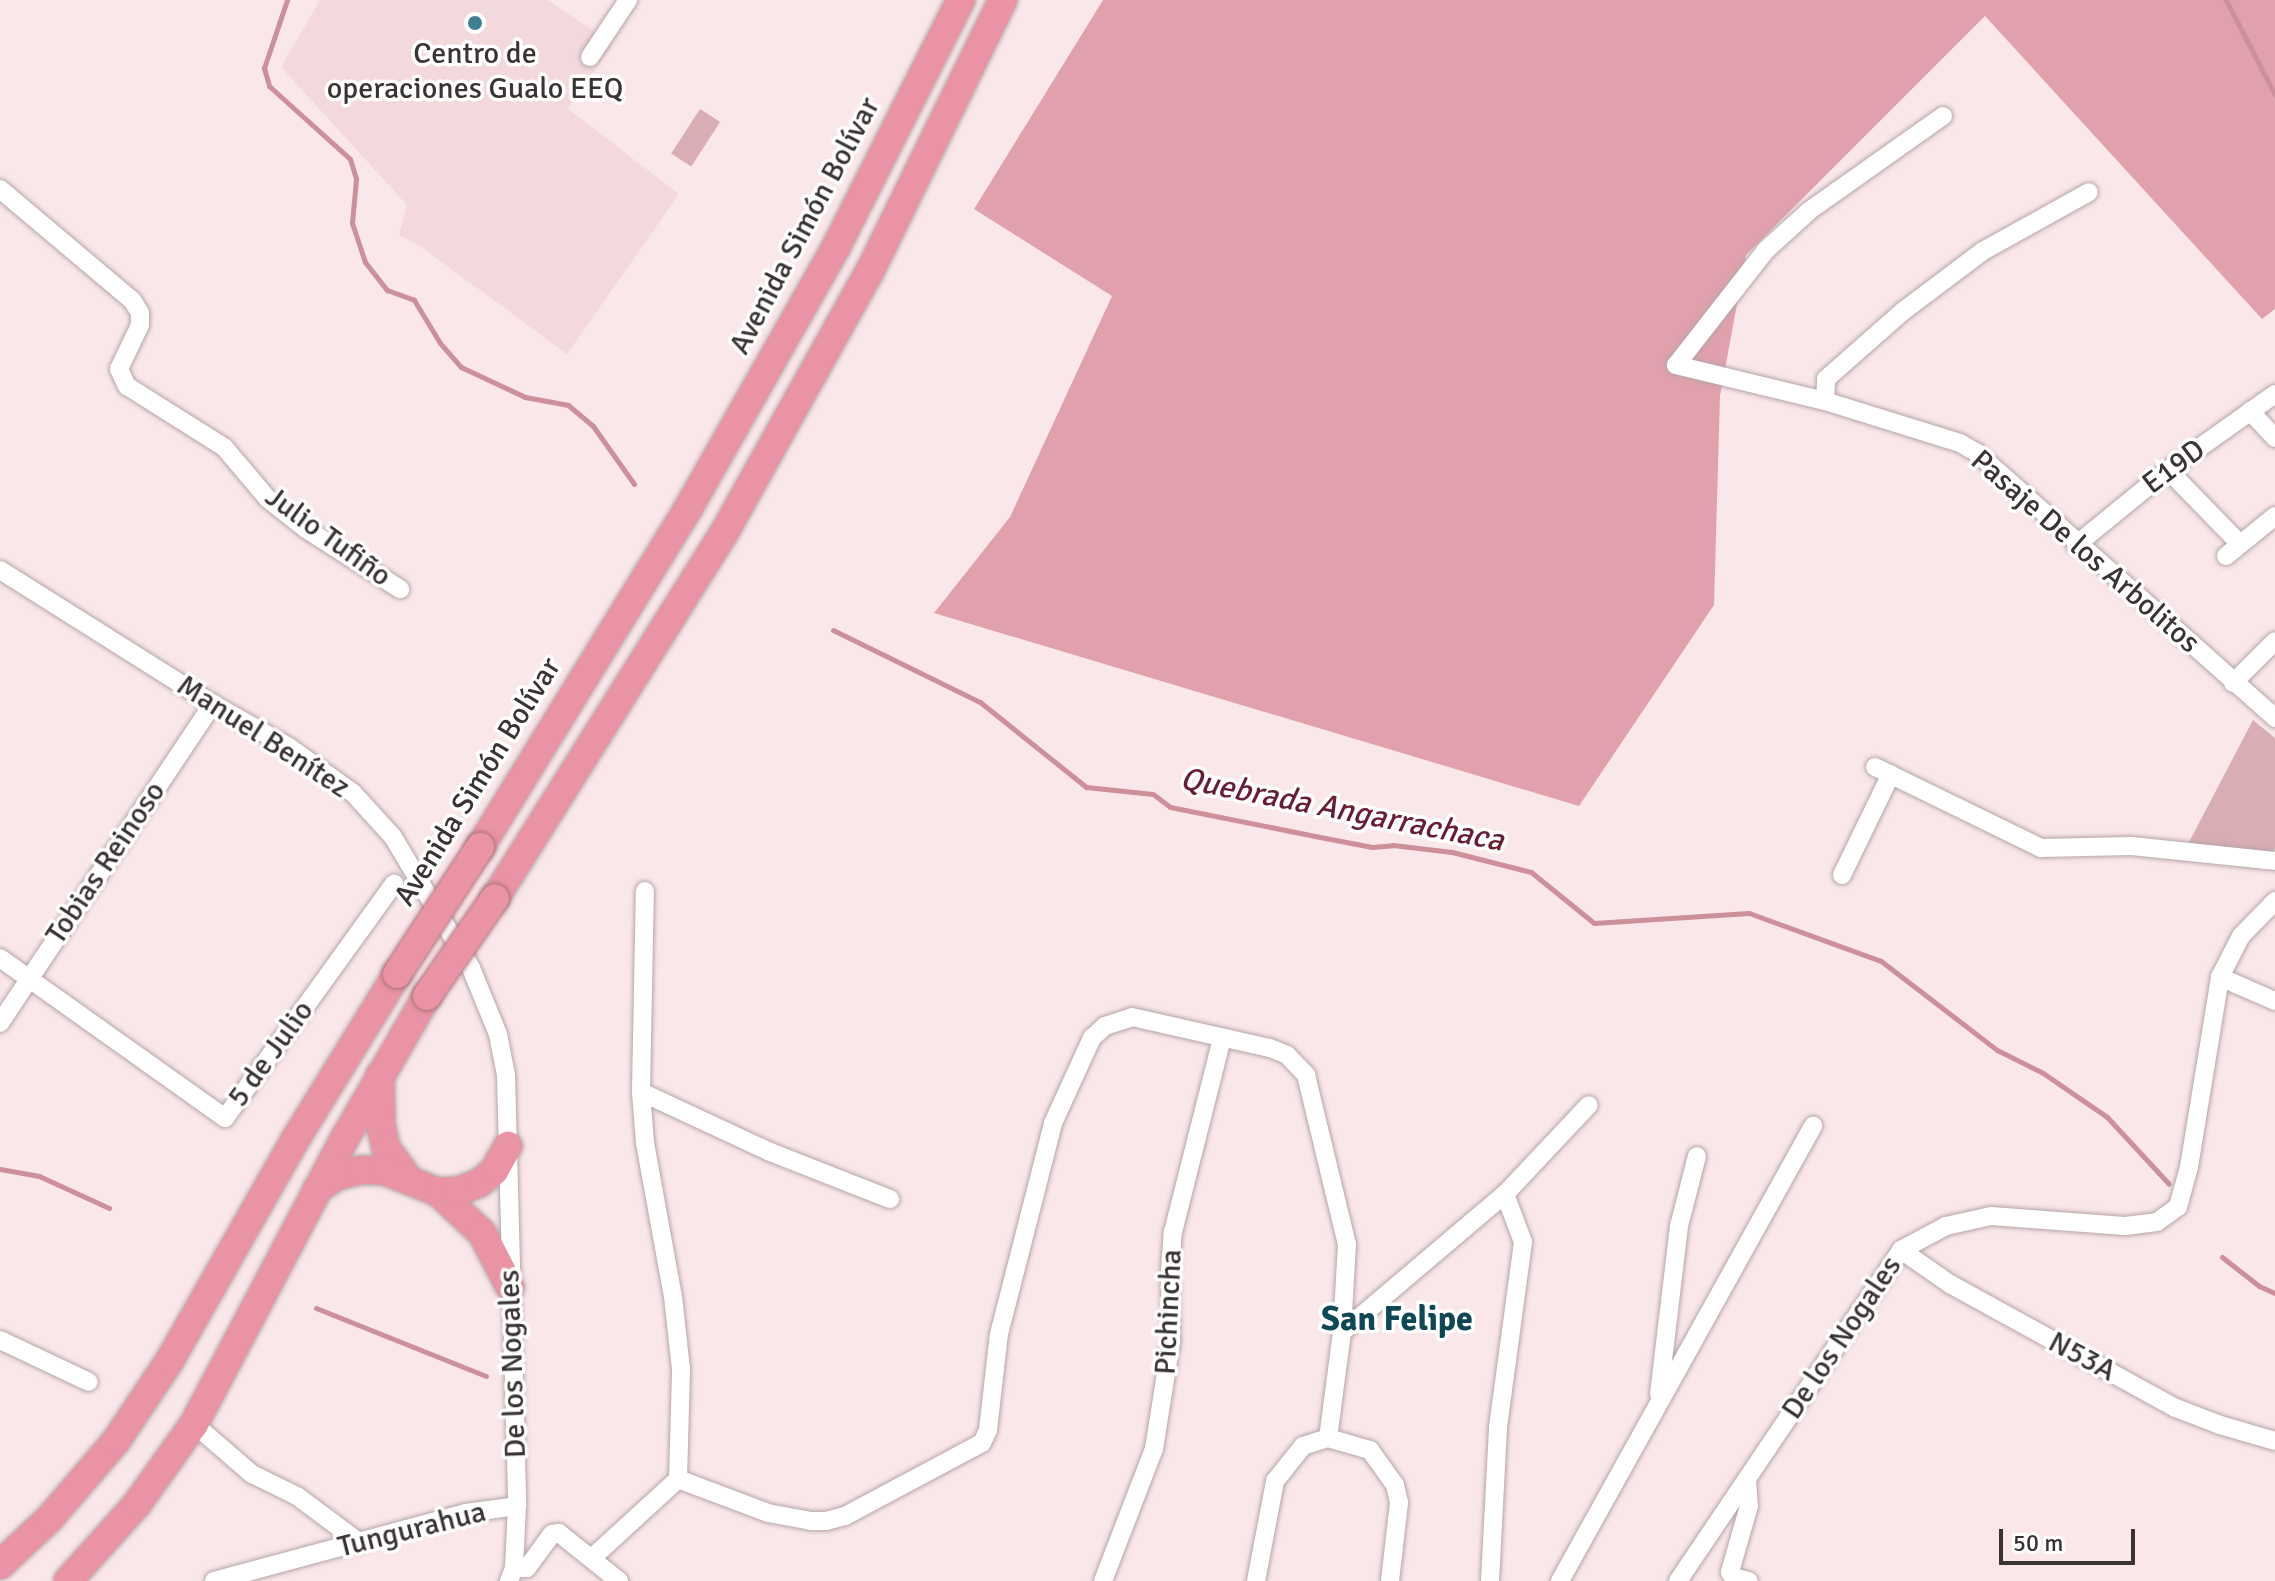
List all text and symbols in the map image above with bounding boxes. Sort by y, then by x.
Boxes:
marker: Centro de operaciones Gualo EEQ [466,14,484,32]
place label: Centro de operaciones Gualo EEQ [327,36,623,106]
street label: Avenida Simón Bolívar [722,91,888,361]
street label: E19D [2136,432,2212,502]
street label: Pasaje De los Arbolitos [1963,443,2207,661]
street label: Julio Tufiño [258,479,398,595]
street label: Avenida Simón Bolívar [387,651,569,913]
street label: Manuel Benítez [170,668,356,806]
water label: Quebrada Angarrachaca [1177,760,1507,860]
street label: Tobias Reinoso [38,775,174,951]
street label: 5 de Julio [220,994,322,1114]
street label: Pichincha [1148,1248,1190,1376]
street label: De los Nogales [1774,1250,1910,1426]
street label: De los Nogales [492,1269,534,1459]
district label: San Felipe [1321,1300,1473,1340]
street label: N53A [2042,1324,2122,1390]
street label: Tungurahua [334,1494,490,1566]
scale bar [2003,1513,2139,1563]
text: 50 m [2013,1528,2063,1558]

